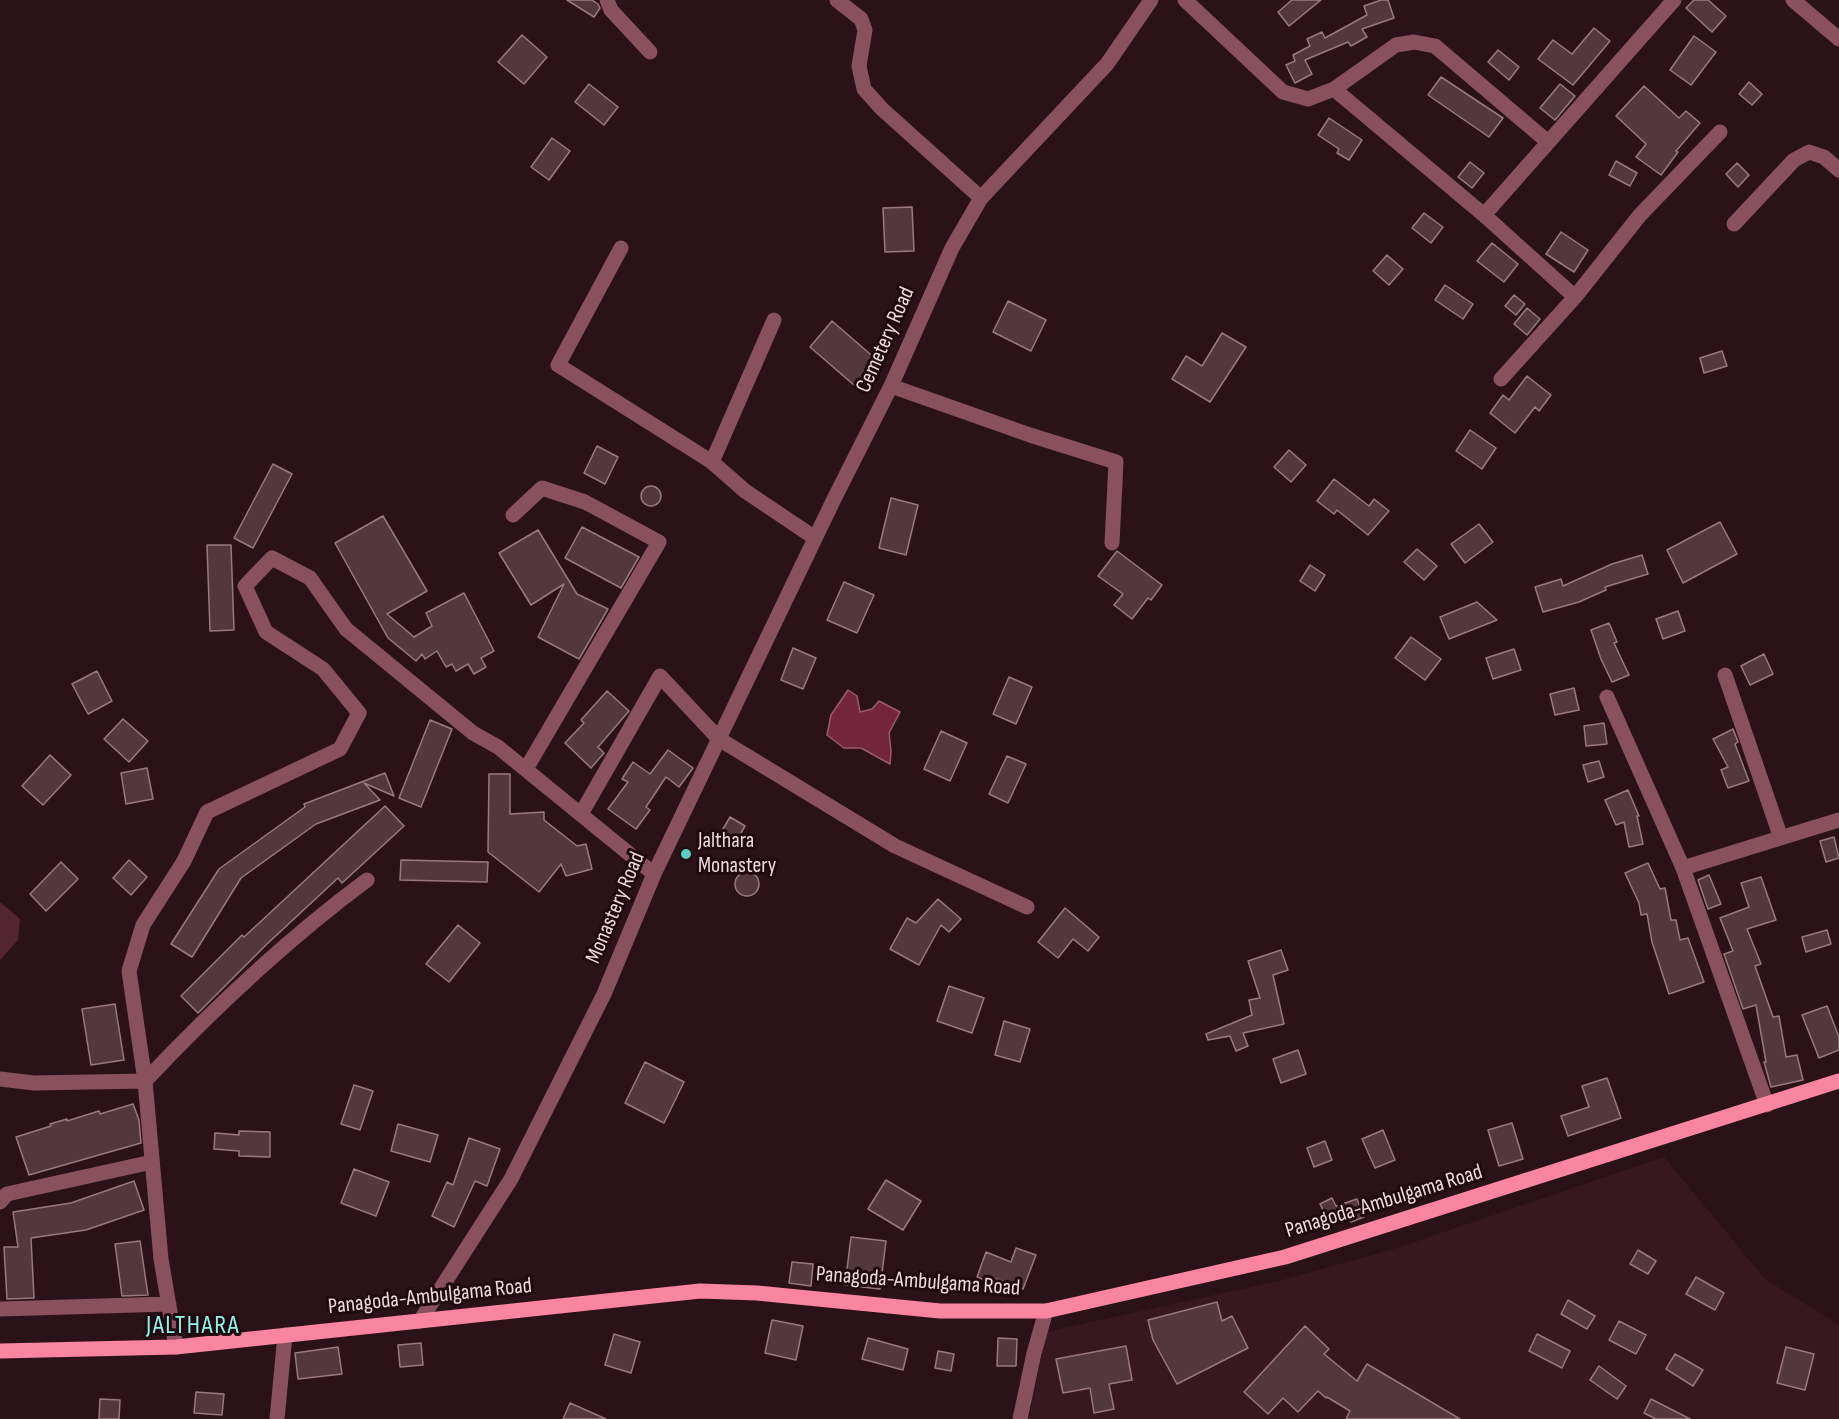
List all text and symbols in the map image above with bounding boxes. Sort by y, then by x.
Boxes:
street label: Cemetery Road [851,283,921,397]
place label: Jalthara Monastery [698,828,776,879]
marker: Jalthara Monastery [679,847,693,861]
street label: Monastery Road [581,848,651,968]
street label: Panagoda-Ambulgama Road [1282,1159,1486,1245]
street label: Panagoda-Ambulgama Road [815,1262,1021,1302]
street label: Panagoda-Ambulgama Road [327,1273,533,1321]
district label: JALTHARA [146,1310,240,1342]

